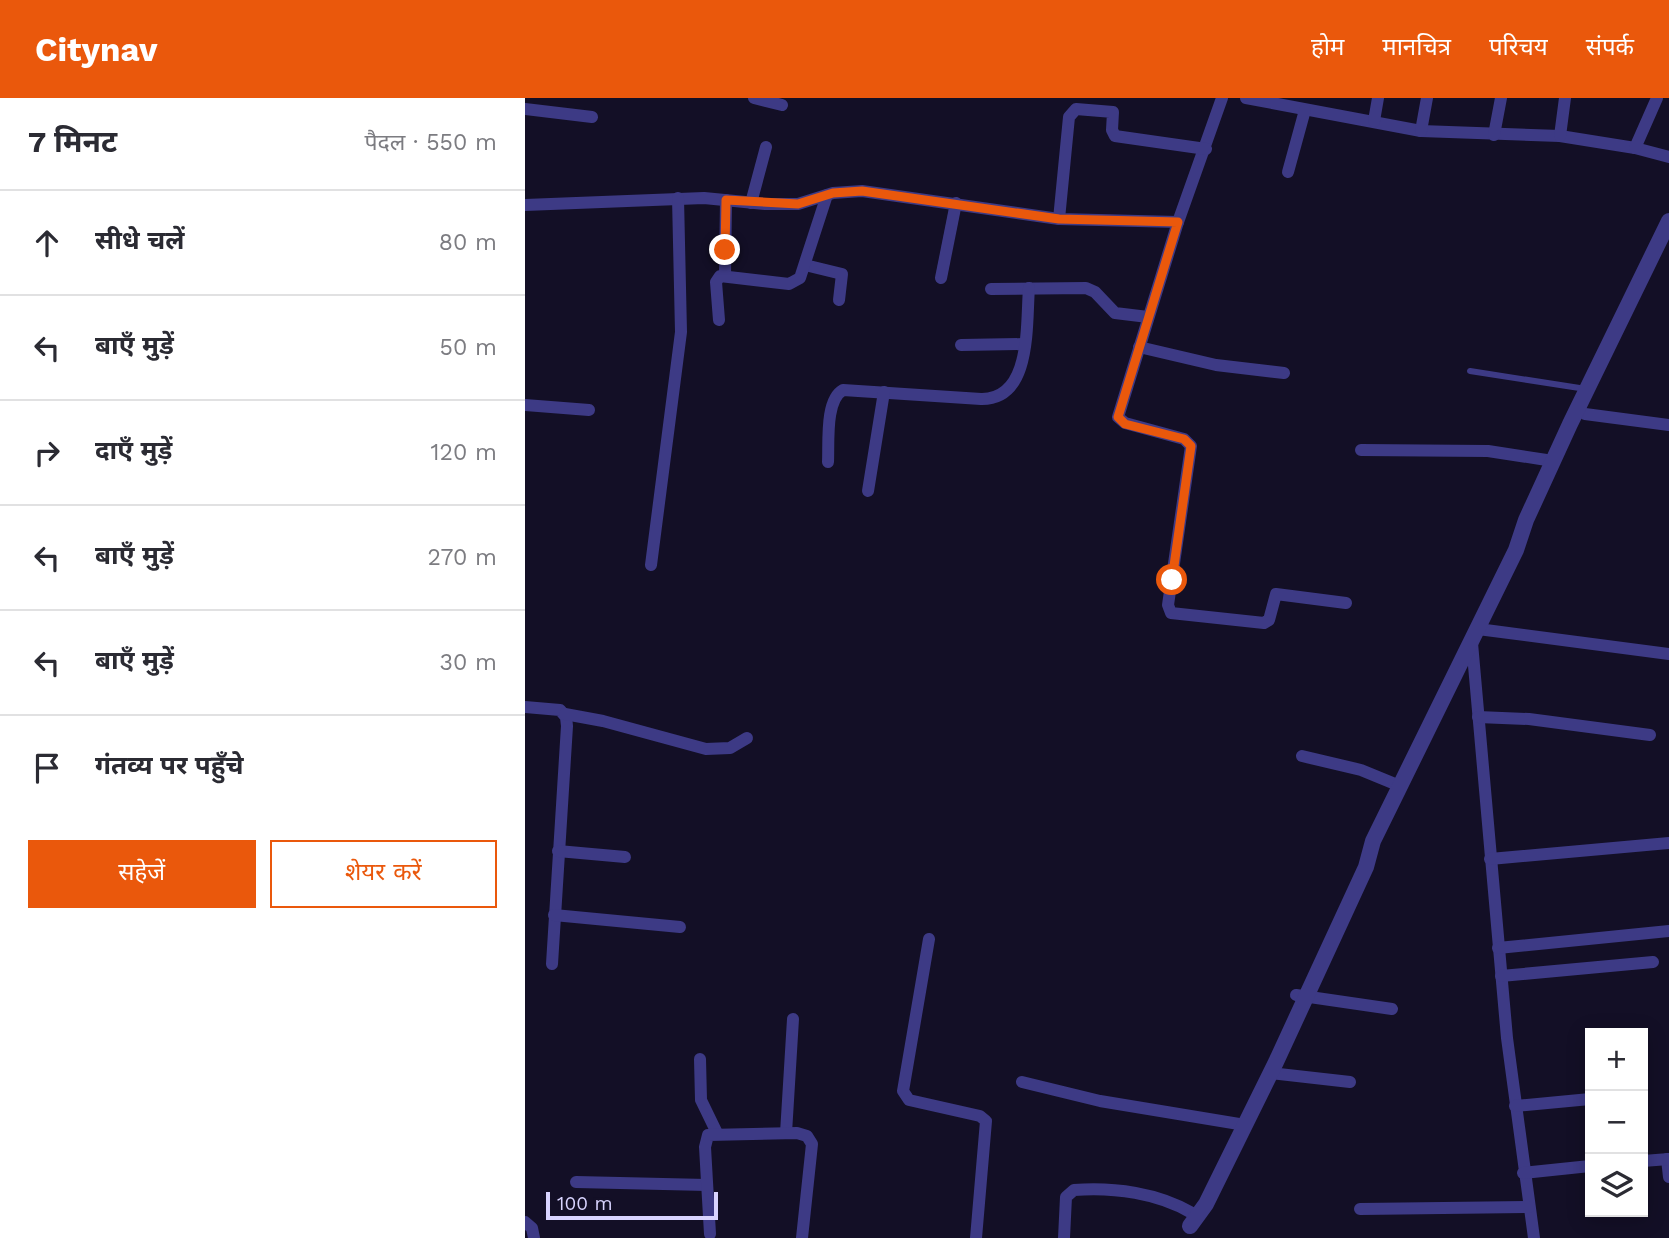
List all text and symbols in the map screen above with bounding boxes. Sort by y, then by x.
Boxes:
text: Citynav [35,30,157,69]
text: होम [1311,33,1344,61]
text: मानचित्र [1382,33,1451,61]
text: परिचय [1489,33,1548,61]
text: संपर्क [1586,33,1634,61]
text: 7 मिनट [28,124,117,159]
text: पैदल · 550 m [364,129,497,156]
icon: ahead [28,224,66,262]
text: सीधे चलें [95,225,184,255]
text: 80 m [439,229,497,256]
route end [709,234,740,265]
icon: left [28,329,66,367]
text: बाएँ मुड़ें [95,330,174,360]
text: 50 m [440,334,497,361]
icon: right [28,434,66,472]
text: दाएँ मुड़ें [95,435,172,465]
text: 120 m [431,439,497,466]
icon: left [28,539,66,577]
text: बाएँ मुड़ें [95,540,174,570]
text: 270 m [428,544,497,571]
route start [1156,564,1187,595]
icon: left [28,644,66,682]
text: बाएँ मुड़ें [95,645,174,675]
text: 30 m [440,649,497,676]
icon: arrive [28,749,66,787]
text: गंतव्य पर पहुँचे [95,750,244,780]
button: सहेजें [28,840,256,908]
button: शेयर करें [270,840,497,908]
map controls [1585,1028,1648,1217]
button: + [1585,1028,1648,1091]
button: − [1585,1091,1648,1154]
button: layers [1585,1154,1648,1217]
scale bar [546,1189,717,1221]
text: 100 m [557,1192,613,1215]

